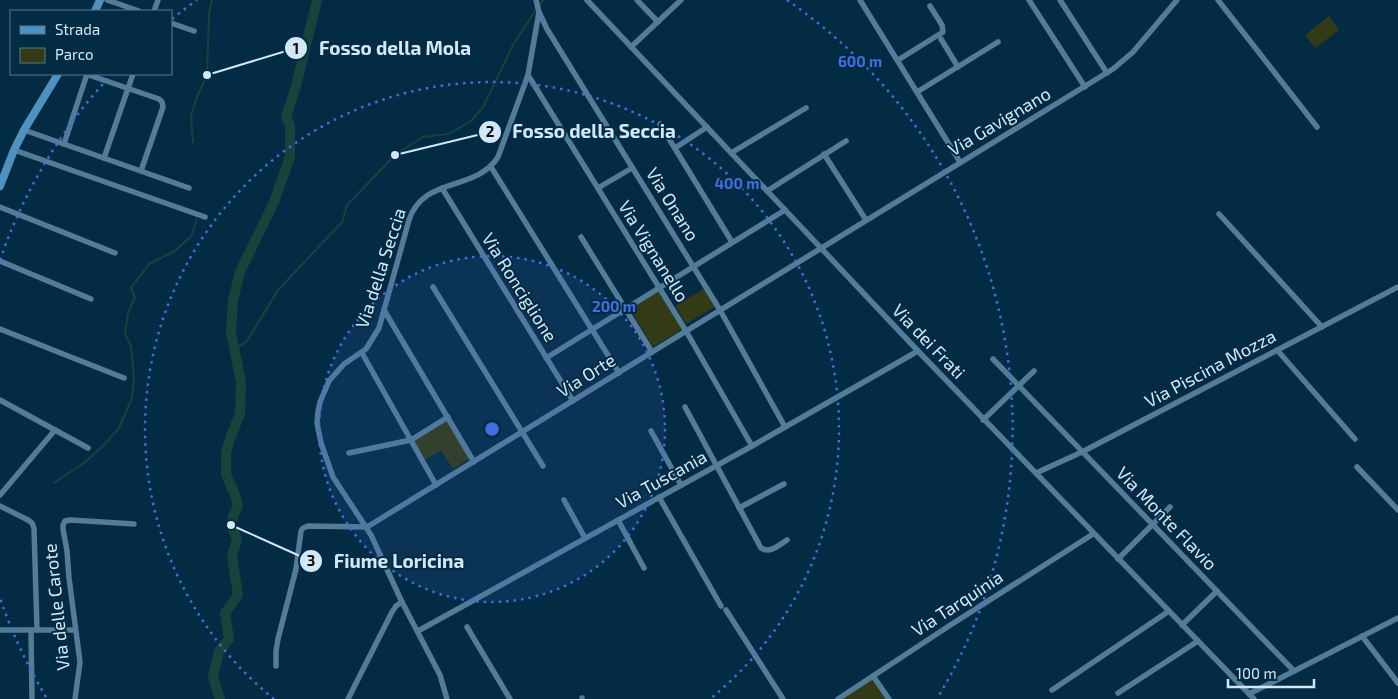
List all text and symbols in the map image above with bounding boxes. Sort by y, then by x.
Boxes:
legend [10,10,172,75]
text: Strada [55,20,100,38]
callout: Fosso della Mola [284,31,481,65]
text: Fosso della Mola [319,36,471,59]
text: 1 [293,39,299,57]
text: Parco [55,45,94,63]
text: 600 m [838,52,882,70]
street label: Via Gavignano [944,82,1054,160]
callout: Fosso della Seccia [478,115,686,149]
text: Fosso della Seccia [512,119,676,142]
text: 2 [486,122,495,140]
street label: Via Onano [642,163,704,245]
text: 400 m [715,174,759,192]
street label: Via Vignanello [614,196,694,306]
street label: Via della Seccia [350,205,410,331]
street label: Via Ronciglione [478,228,562,346]
text: 200 m [592,297,636,315]
street label: Via dei Frati [888,299,970,383]
street label: Via Piscina Mozza [1141,324,1279,412]
street label: Via Orte [553,348,619,402]
centre of rings [483,420,501,438]
street label: Via Tuscania [612,445,710,513]
street label: Via Monte Flavio [1112,462,1222,574]
street label: Via delle Carote [38,542,74,672]
callout: Fiume Loricina [298,544,474,578]
text: Fiume Loricina [334,549,464,572]
text: 3 [307,551,315,569]
street label: Via Tarquinia [907,565,1007,641]
scale bar [1228,656,1314,688]
text: 100 m [1236,664,1277,682]

